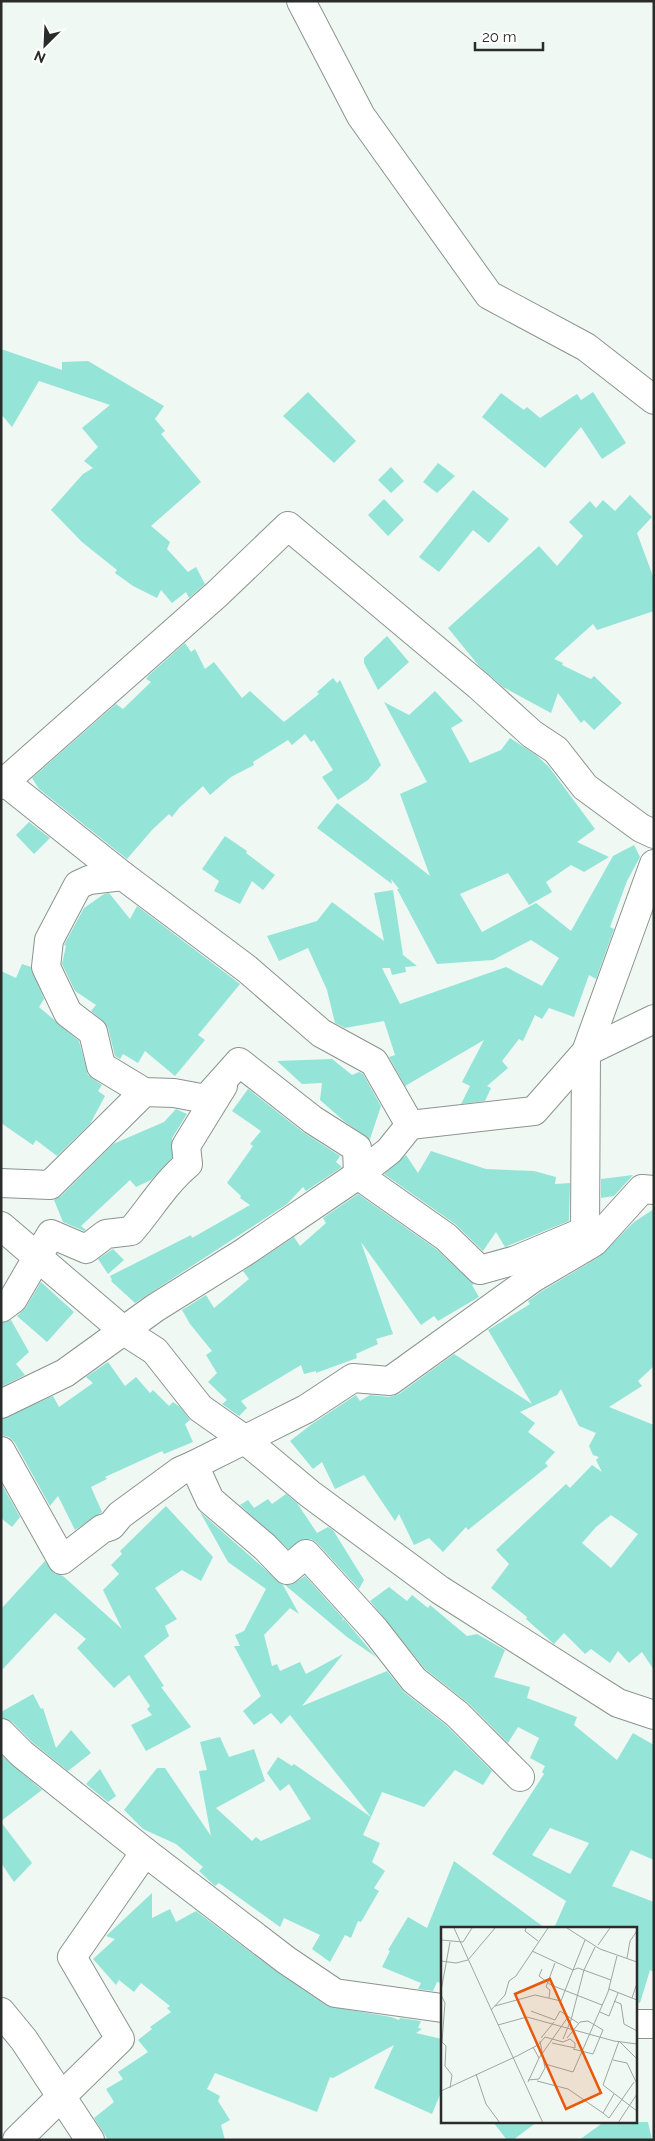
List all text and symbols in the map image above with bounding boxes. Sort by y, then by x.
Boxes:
north arrow [20,20,70,70]
scale bar [475,20,542,52]
text: 20 m [482,28,517,46]
text: N [32,47,48,66]
inset map [441,1927,638,2124]

